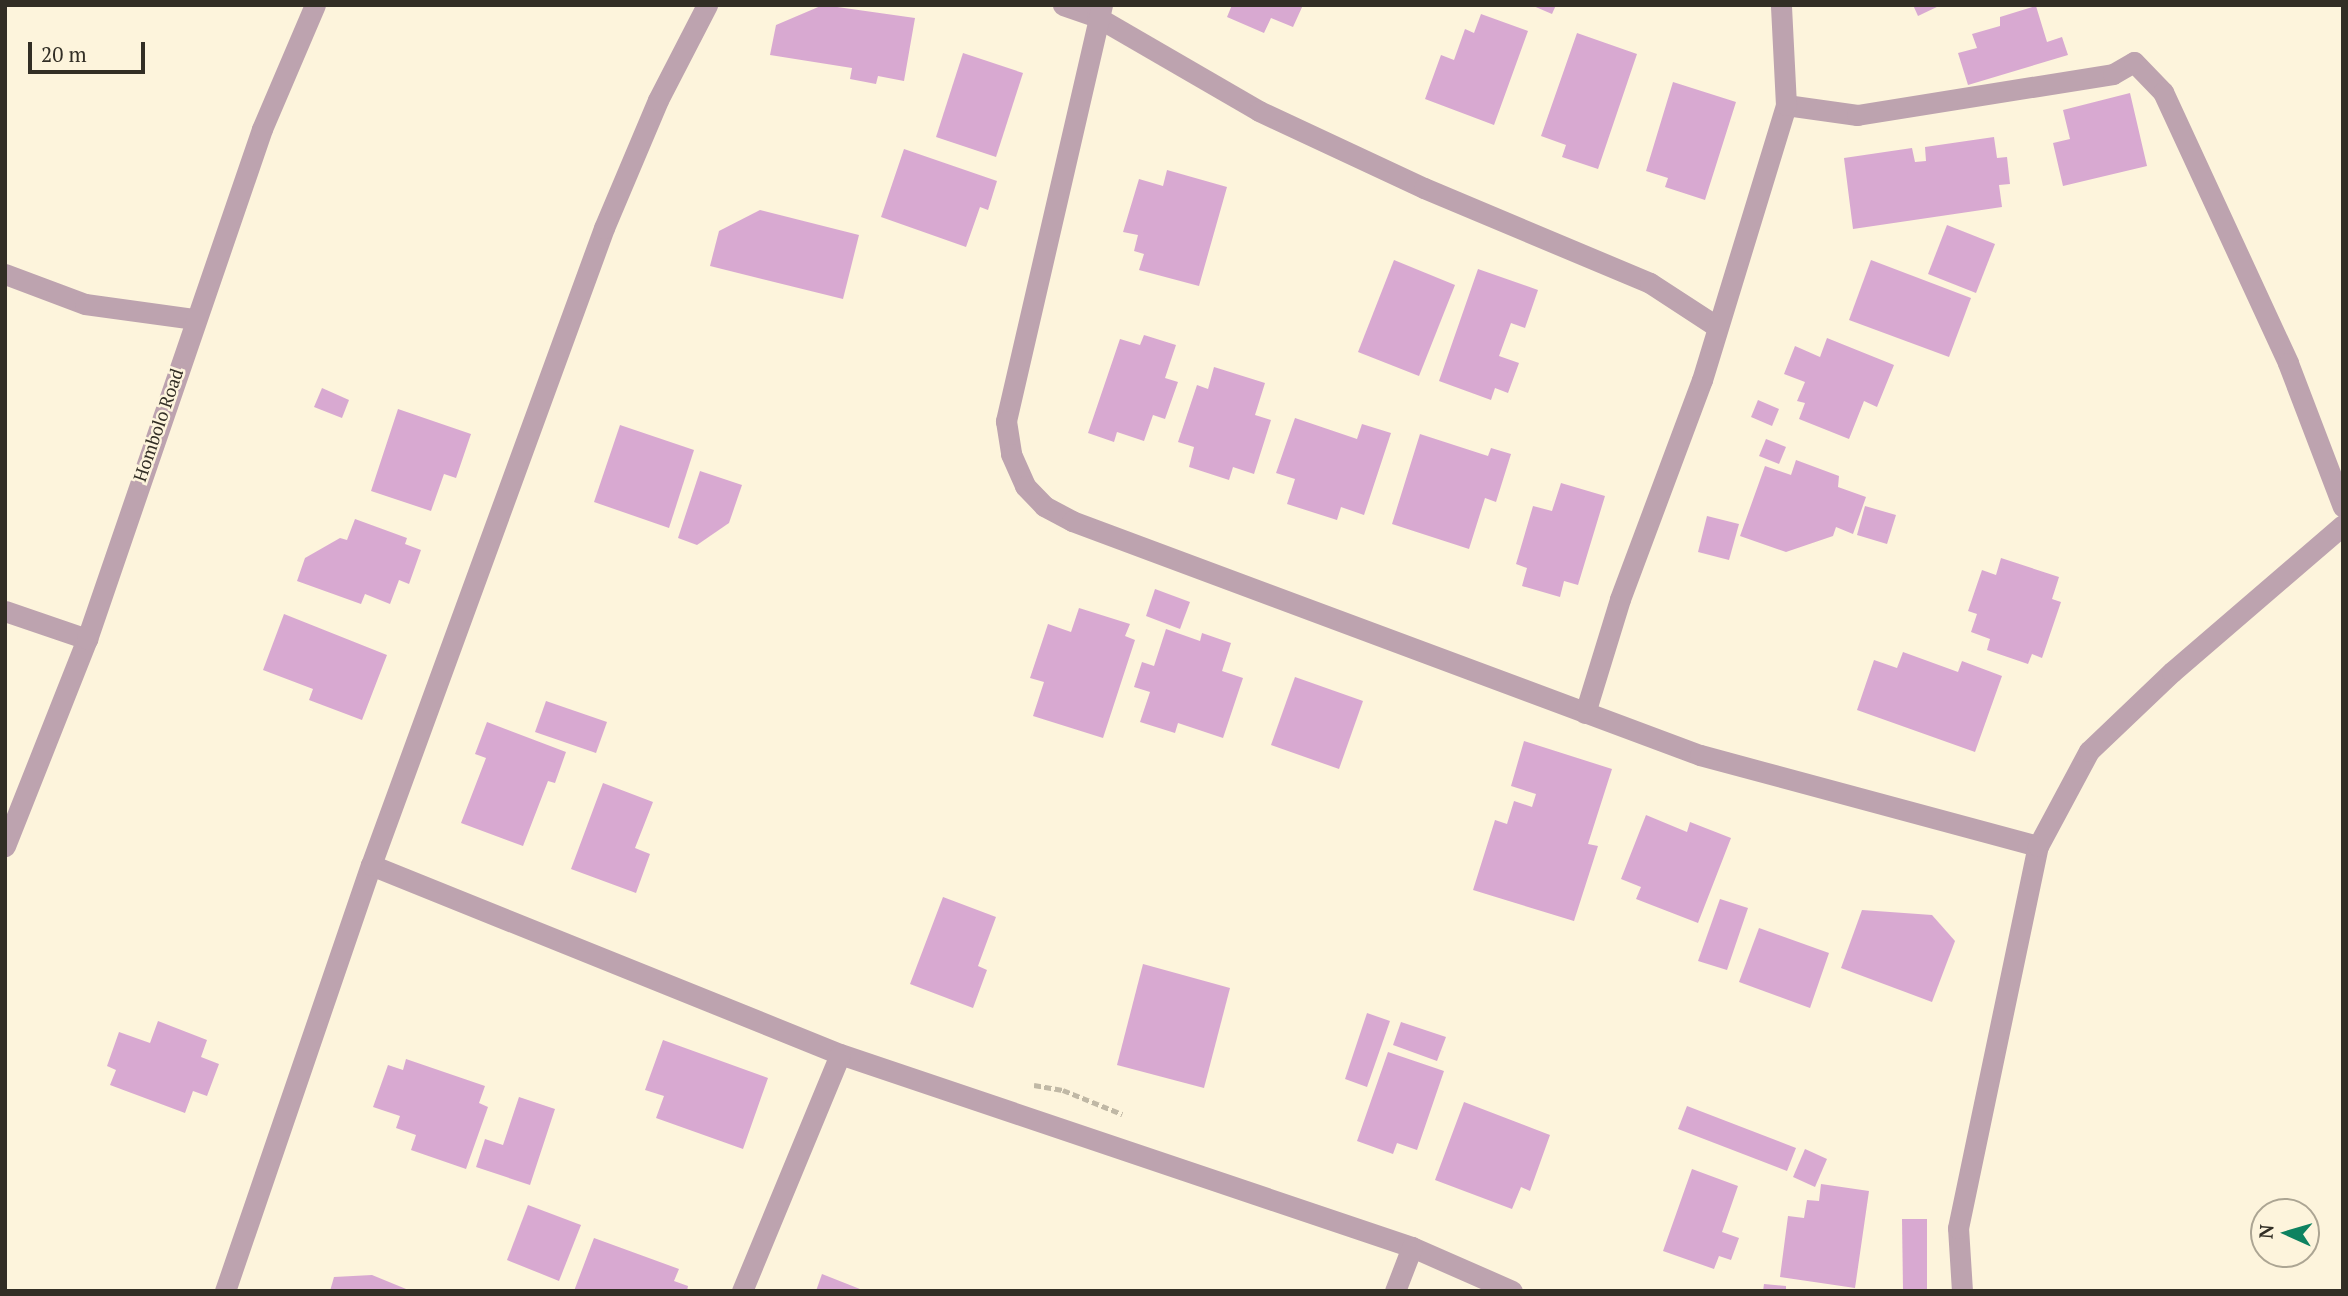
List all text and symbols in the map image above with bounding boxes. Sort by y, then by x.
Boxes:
scale bar [32,28,149,72]
text: 20 m [41,40,87,68]
street label: Hombolo Road [129,366,187,484]
north arrow [2250,1198,2320,1268]
text: N [2253,1224,2279,1240]

